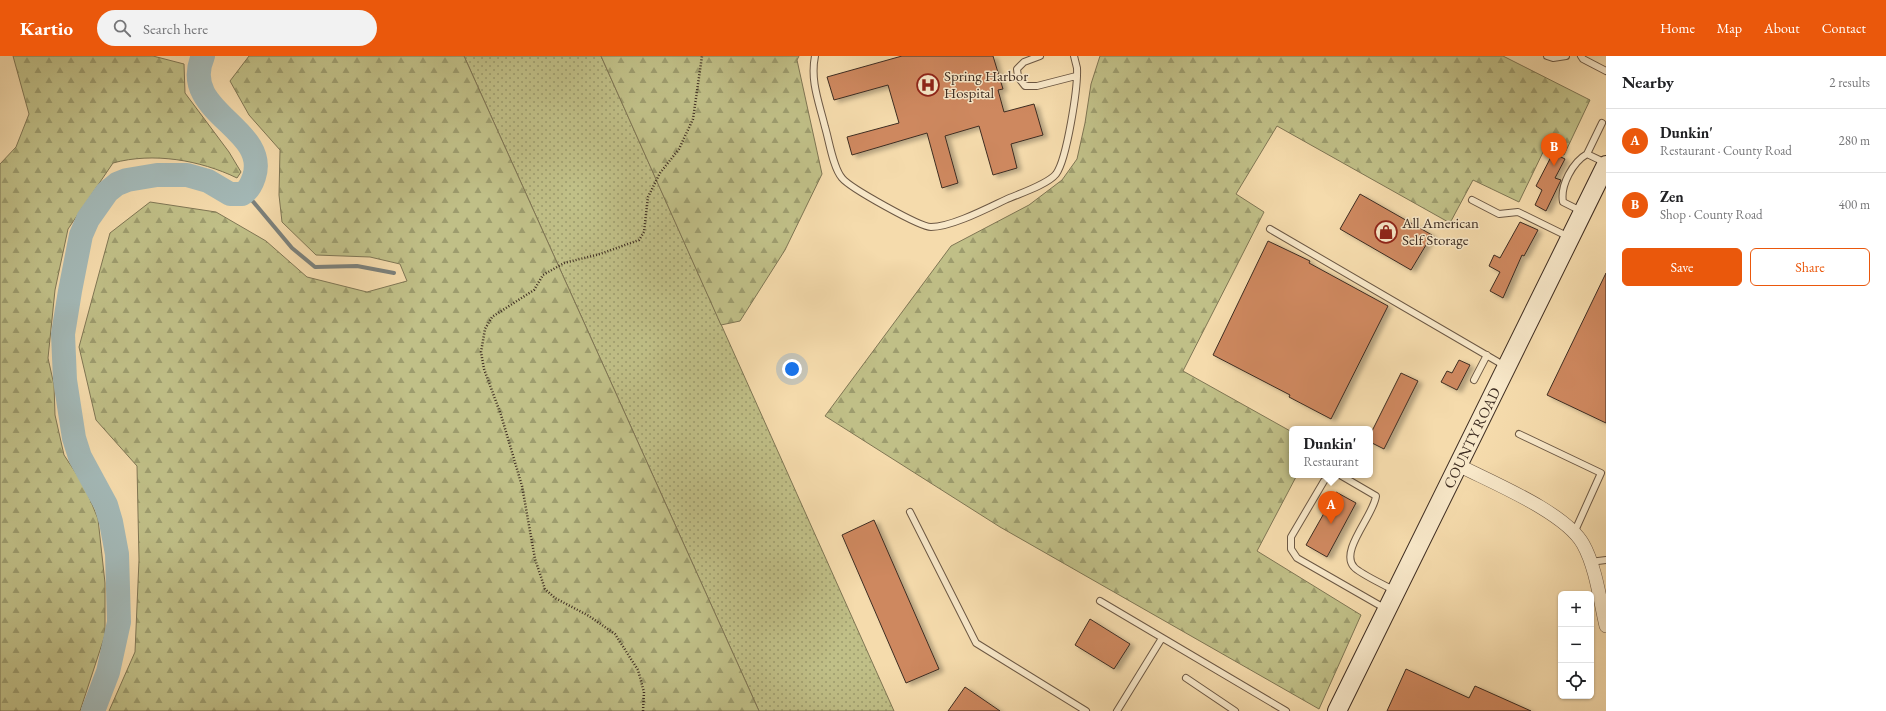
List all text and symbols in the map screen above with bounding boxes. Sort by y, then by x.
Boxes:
search box [97,10,377,46]
text: Kartio [20,16,73,41]
icon: search [111,17,133,39]
text: Search here [143,19,208,38]
text: Home [1660,19,1695,37]
text: Map [1717,19,1742,37]
text: About [1764,19,1800,37]
text: Contact [1822,19,1866,37]
place label: Spring Harbor Hospital [944,66,1028,102]
text: Nearby [1622,71,1674,93]
hospital icon: Spring Harbor Hospital [915,72,941,98]
text: 2 results [1829,74,1870,91]
text: Dunkin' [1660,123,1713,142]
text: A [1630,132,1640,149]
text: 280 m [1839,132,1870,149]
pin: B [1541,133,1567,166]
text: Restaurant · County Road [1660,142,1792,159]
text: Zen [1660,187,1684,206]
text: B [1631,196,1639,213]
text: 400 m [1839,196,1870,213]
text: Shop · County Road [1660,206,1763,223]
place label: All American Self Storage [1401,213,1479,249]
shop icon: All American Self Storage [1373,219,1399,245]
button: Save [1622,248,1742,286]
button: Share [1750,248,1870,286]
your location [782,359,802,379]
street label: COUNTY ROAD [1439,384,1504,491]
popup [1289,426,1373,478]
text: Dunkin' [1303,434,1356,453]
text: Restaurant [1303,453,1359,470]
pin: A [1318,491,1344,524]
map controls [1558,591,1594,699]
button: + [1558,591,1594,627]
button: − [1558,627,1594,663]
button: locate [1558,663,1594,699]

